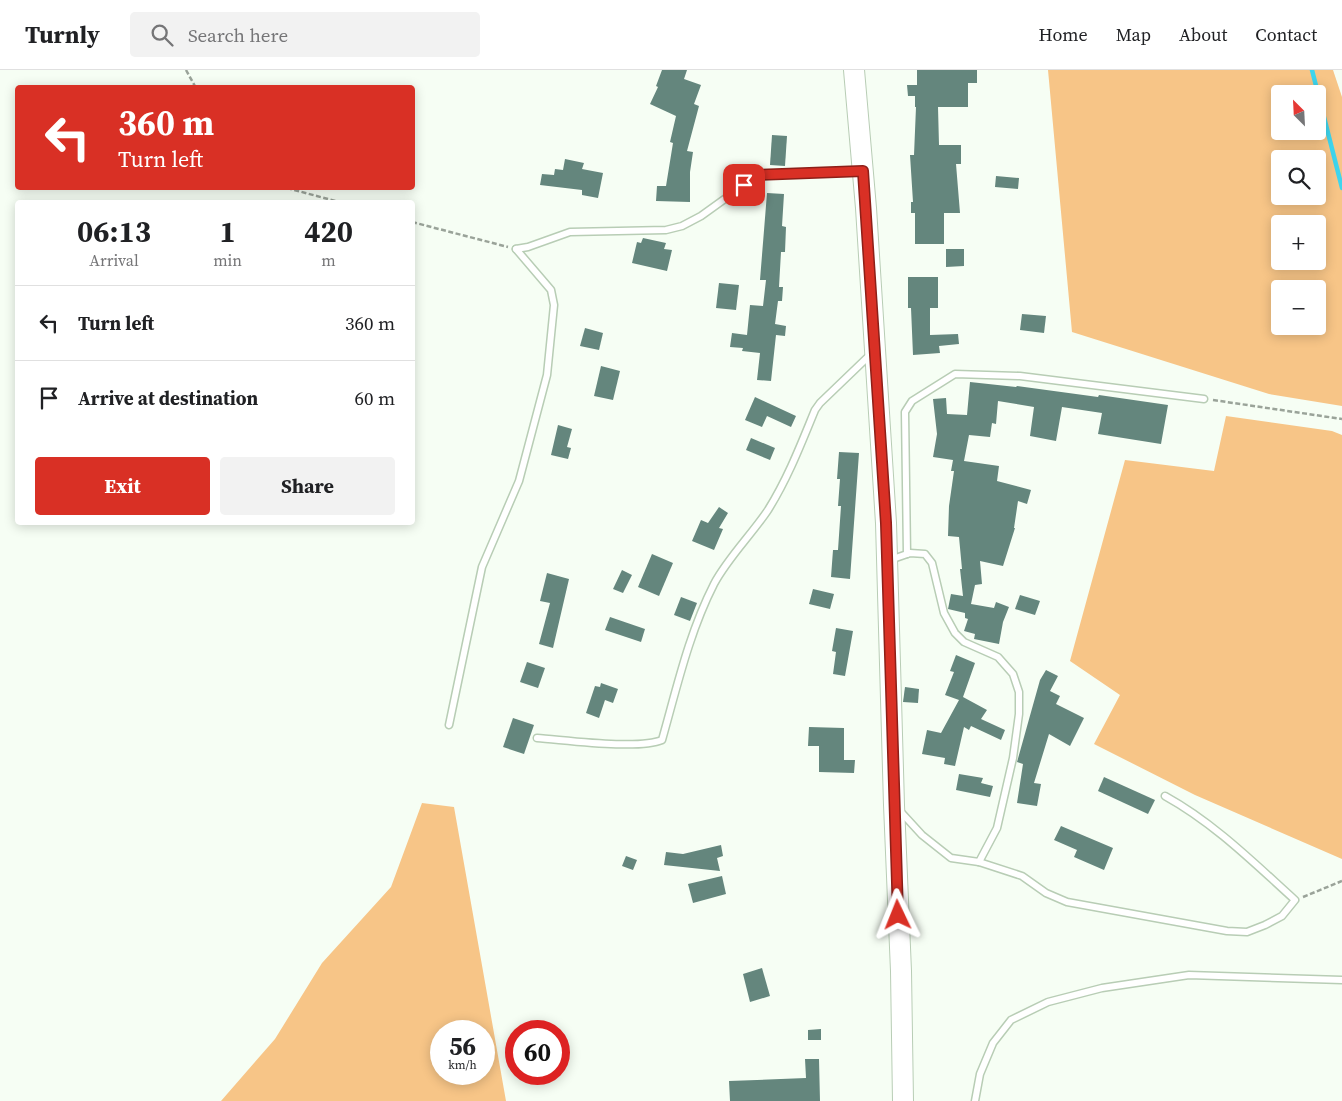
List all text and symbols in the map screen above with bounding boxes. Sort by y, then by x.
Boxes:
search box [130,12,480,57]
text: Turnly [25,18,100,51]
icon: search [148,21,176,49]
text: Search here [188,22,288,48]
text: Home [1039,22,1088,47]
text: Map [1116,22,1151,47]
text: About [1179,22,1227,47]
text: Contact [1255,22,1317,47]
north arrow [1271,85,1326,140]
map controls [1271,85,1326,335]
text: 360 m [118,99,214,147]
icon: left [35,105,100,170]
text: Turn left [118,144,203,174]
button: search [1271,150,1326,205]
pin [723,164,765,206]
icon: arrive [730,171,758,199]
text: 06:13 [77,211,151,252]
text: 1 [219,211,236,252]
text: 420 [304,211,353,252]
button: + [1271,215,1326,270]
text: Arrival [89,249,139,271]
text: min [213,249,242,271]
text: m [321,249,336,271]
button: − [1271,280,1326,335]
icon: left [35,309,63,337]
text: Turn left [78,310,154,336]
text: 360 m [345,310,395,336]
icon: arrive [35,384,63,412]
text: Arrive at destination [78,385,258,411]
text: 60 m [354,385,395,411]
button: Exit [35,457,210,515]
button: Share [220,457,395,515]
position arrow [871,888,923,940]
speed limit sign: 60 [505,1020,570,1085]
text: 56 [449,1029,476,1063]
text: km/h [448,1057,477,1073]

